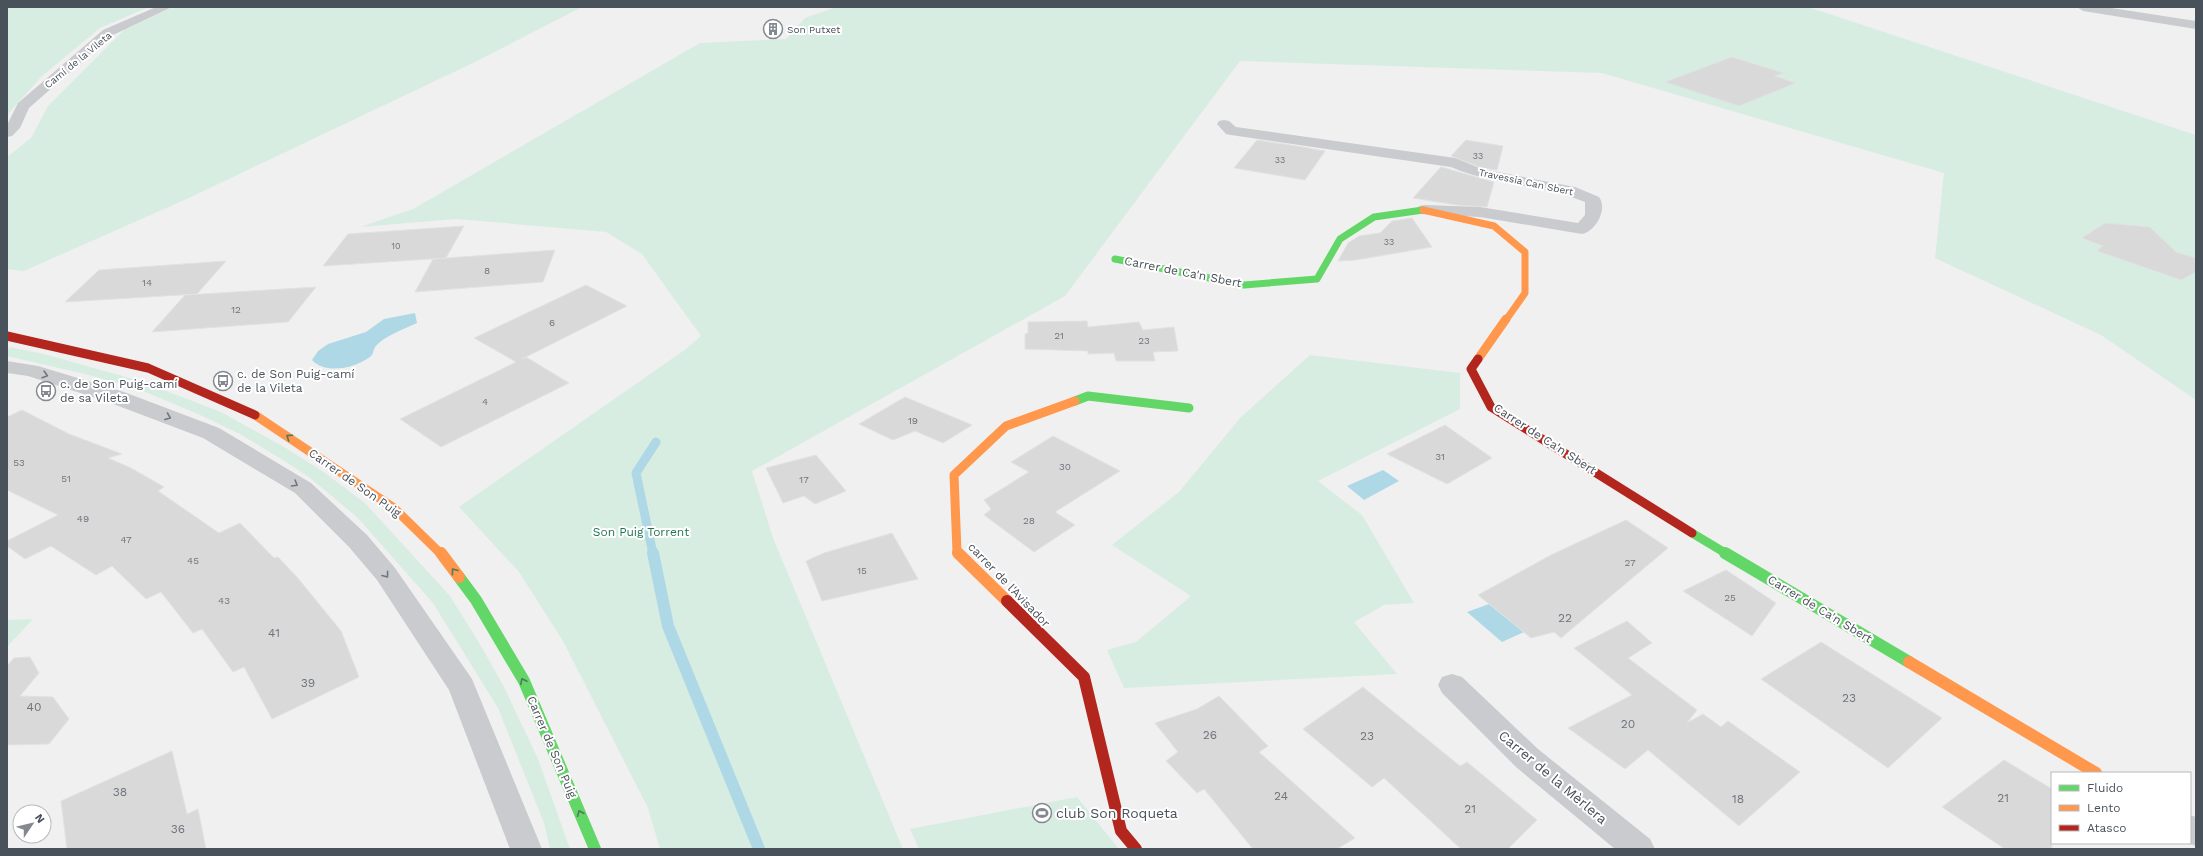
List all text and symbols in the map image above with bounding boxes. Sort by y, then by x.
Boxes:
building icon: Son Putxet [762,18,784,40]
place label: Son Putxet [787,24,841,35]
street label: Camí de la Vileta [42,29,114,90]
house number: 33 [1473,151,1483,161]
house number: 33 [1275,155,1285,165]
street label: Travessia Can Sbert [1478,167,1575,198]
house number: 33 [1384,237,1394,247]
house number: 10 [391,241,401,251]
street label: Carrer de Ca'n Sbert [1123,254,1243,290]
house number: 8 [484,265,490,276]
house number: 14 [142,277,152,288]
house number: 12 [231,304,241,315]
house number: 6 [549,317,555,328]
house number: 21 [1054,330,1064,341]
house number: 23 [1138,335,1150,346]
place label: c. de Son Puig-camí de la Vileta [237,367,355,395]
one-way arrow [41,370,48,379]
bus stop icon: c. de Son Puig-camí de la Vileta [212,370,234,392]
place label: c. de Son Puig-camí de sa Vileta [60,377,178,405]
bus stop icon: c. de Son Puig-camí de sa Vileta [35,380,57,402]
house number: 4 [482,396,488,407]
street label: Carrer de Ca'n Sbert [1491,401,1599,477]
one-way arrow [164,412,171,420]
house number: 19 [908,415,918,426]
one-way arrow [286,434,293,442]
street label: Carrer de Son Puig [306,446,404,520]
house number: 31 [1435,451,1445,462]
house number: 53 [13,457,25,468]
house number: 30 [1059,461,1071,472]
house number: 51 [61,473,71,484]
house number: 17 [799,474,809,485]
one-way arrow [291,479,298,486]
house number: 49 [77,513,89,524]
house number: 28 [1023,515,1035,526]
park label: Son Puig Torrent [593,525,689,539]
house number: 47 [120,534,132,545]
street label: carrer de l'Avisador [965,540,1053,630]
house number: 45 [187,555,199,566]
house number: 27 [1624,557,1636,568]
house number: 15 [857,565,867,576]
one-way arrow [452,568,459,575]
one-way arrow [382,571,389,578]
street label: Carrer de Ca'n Sbert [1765,572,1875,646]
house number: 25 [1724,592,1736,603]
house number: 43 [218,595,230,606]
house number: 22 [1558,611,1572,625]
house number: 41 [268,626,280,640]
house number: 39 [301,676,315,690]
one-way arrow [520,678,528,685]
house number: 23 [1842,691,1856,705]
street label: Carrer de Son Puig [524,694,580,801]
house number: 40 [27,700,41,714]
house number: 20 [1621,717,1635,731]
street label: Carrer de la Mèrlera [1495,727,1611,827]
house number: 26 [1203,728,1217,742]
house number: 23 [1360,729,1374,743]
legend [2051,772,2191,844]
text: Fluido [2087,781,2123,795]
house number: 38 [113,785,127,799]
house number: 24 [1274,789,1288,803]
house number: 21 [1997,791,2009,805]
house number: 18 [1732,792,1744,806]
text: Lento [2087,801,2121,815]
sports icon: club Son Roqueta [1031,802,1053,824]
house number: 21 [1464,802,1476,816]
north arrow [12,804,52,844]
place label: club Son Roqueta [1056,805,1178,821]
one-way arrow [577,810,585,817]
text: N [32,811,47,826]
text: Atasco [2087,821,2127,835]
house number: 36 [171,822,185,836]

